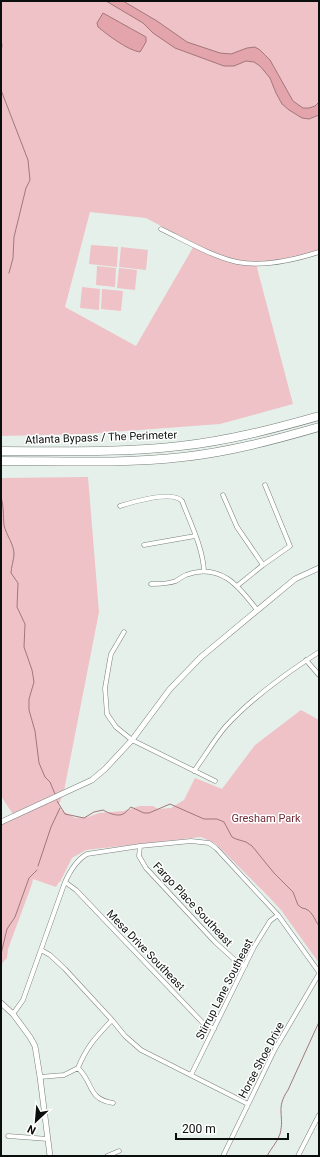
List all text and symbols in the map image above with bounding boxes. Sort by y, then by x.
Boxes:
street label: Atlanta Bypass / The Perimeter [25,428,177,447]
park label: Gresham Park [231,812,301,825]
street label: Fargo Place Southeast [150,860,235,949]
street label: Mesa Drive Southeast [104,907,188,994]
street label: Stirrup Lane Southeast [193,936,256,1042]
street label: Horse Shoe Drive [236,1020,287,1100]
north arrow [16,1101,56,1141]
scale bar [176,1115,288,1141]
text: N [25,1122,38,1137]
text: 200 m [182,1122,216,1136]

